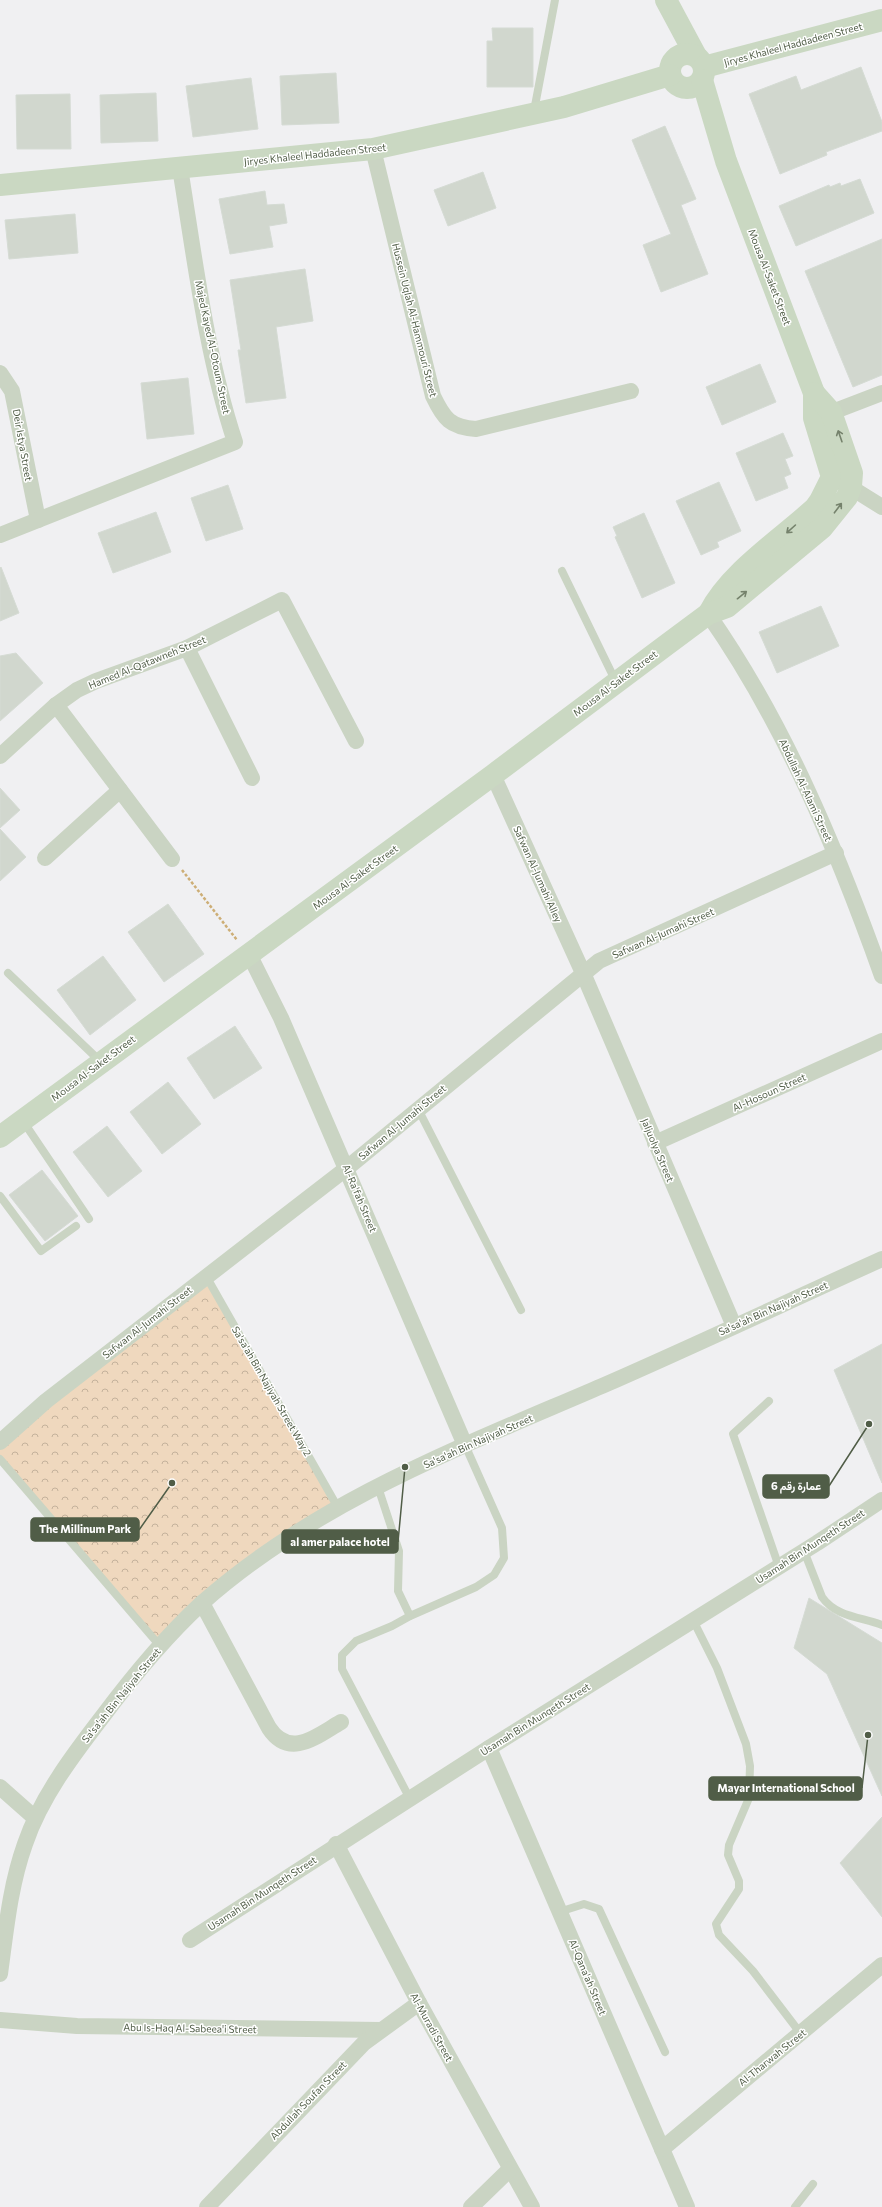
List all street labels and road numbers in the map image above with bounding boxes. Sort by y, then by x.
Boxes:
street label: Jiryes Khaleel Haddadeen Street [722,20,864,68]
street label: Jiryes Khaleel Haddadeen Street [243,141,387,167]
street label: Mousa Al-Saket Street [746,227,794,327]
street label: Hussein Uqlah Al-Hammouri Street [390,242,440,398]
street label: Majed Kayed Al-Otoum Street [193,279,233,415]
street label: Deir Istya Street [11,408,35,482]
street label: Hamed Al-Qatawneh Street [87,633,207,691]
street label: Mousa Al-Saket Street [571,647,659,719]
street label: Abdullah Al-Alami Street [777,737,835,843]
street label: Safwan Al-Jumahi Alley [511,824,565,924]
street label: Mousa Al-Saket Street [310,842,400,912]
street label: Safwan Al-Jumahi Street [610,905,716,961]
street label: Mousa Al-Saket Street [49,1032,137,1104]
street label: Al-Hosoun Street [730,1070,808,1114]
street label: Safwan Al-Jumahi Street [356,1082,448,1162]
street label: Jaljuolya Street [639,1116,677,1184]
street label: Al-Ra'fah Street [340,1162,380,1234]
street label: Sa'sa'ah Bin Najiyah Street [716,1278,830,1338]
street label: Safwan Al-Jumahi Street [100,1283,194,1361]
street label: Sa'sa'ah Bin Najiyah Street Way 2 [230,1324,314,1458]
street label: Sa'sa'ah Bin Najiyah Street [421,1411,535,1471]
street label: Usamah Bin Munqeth Street [753,1506,867,1586]
street label: Sa'sa'ah Bin Najiyah Street [79,1645,163,1745]
street label: Usamah Bin Munqeth Street [478,1680,592,1758]
street label: Usamah Bin Munqeth Street [205,1853,319,1933]
street label: Al-Qana'ah Street [567,1937,609,2017]
street label: Al-Muradi Street [408,1991,456,2063]
street label: Abu Is-Haq Al-Sabeea'i Street [123,2021,257,2035]
street label: Al-Tharwah Street [736,2026,808,2088]
street label: Abdullah Soufan Street [267,2058,349,2142]

